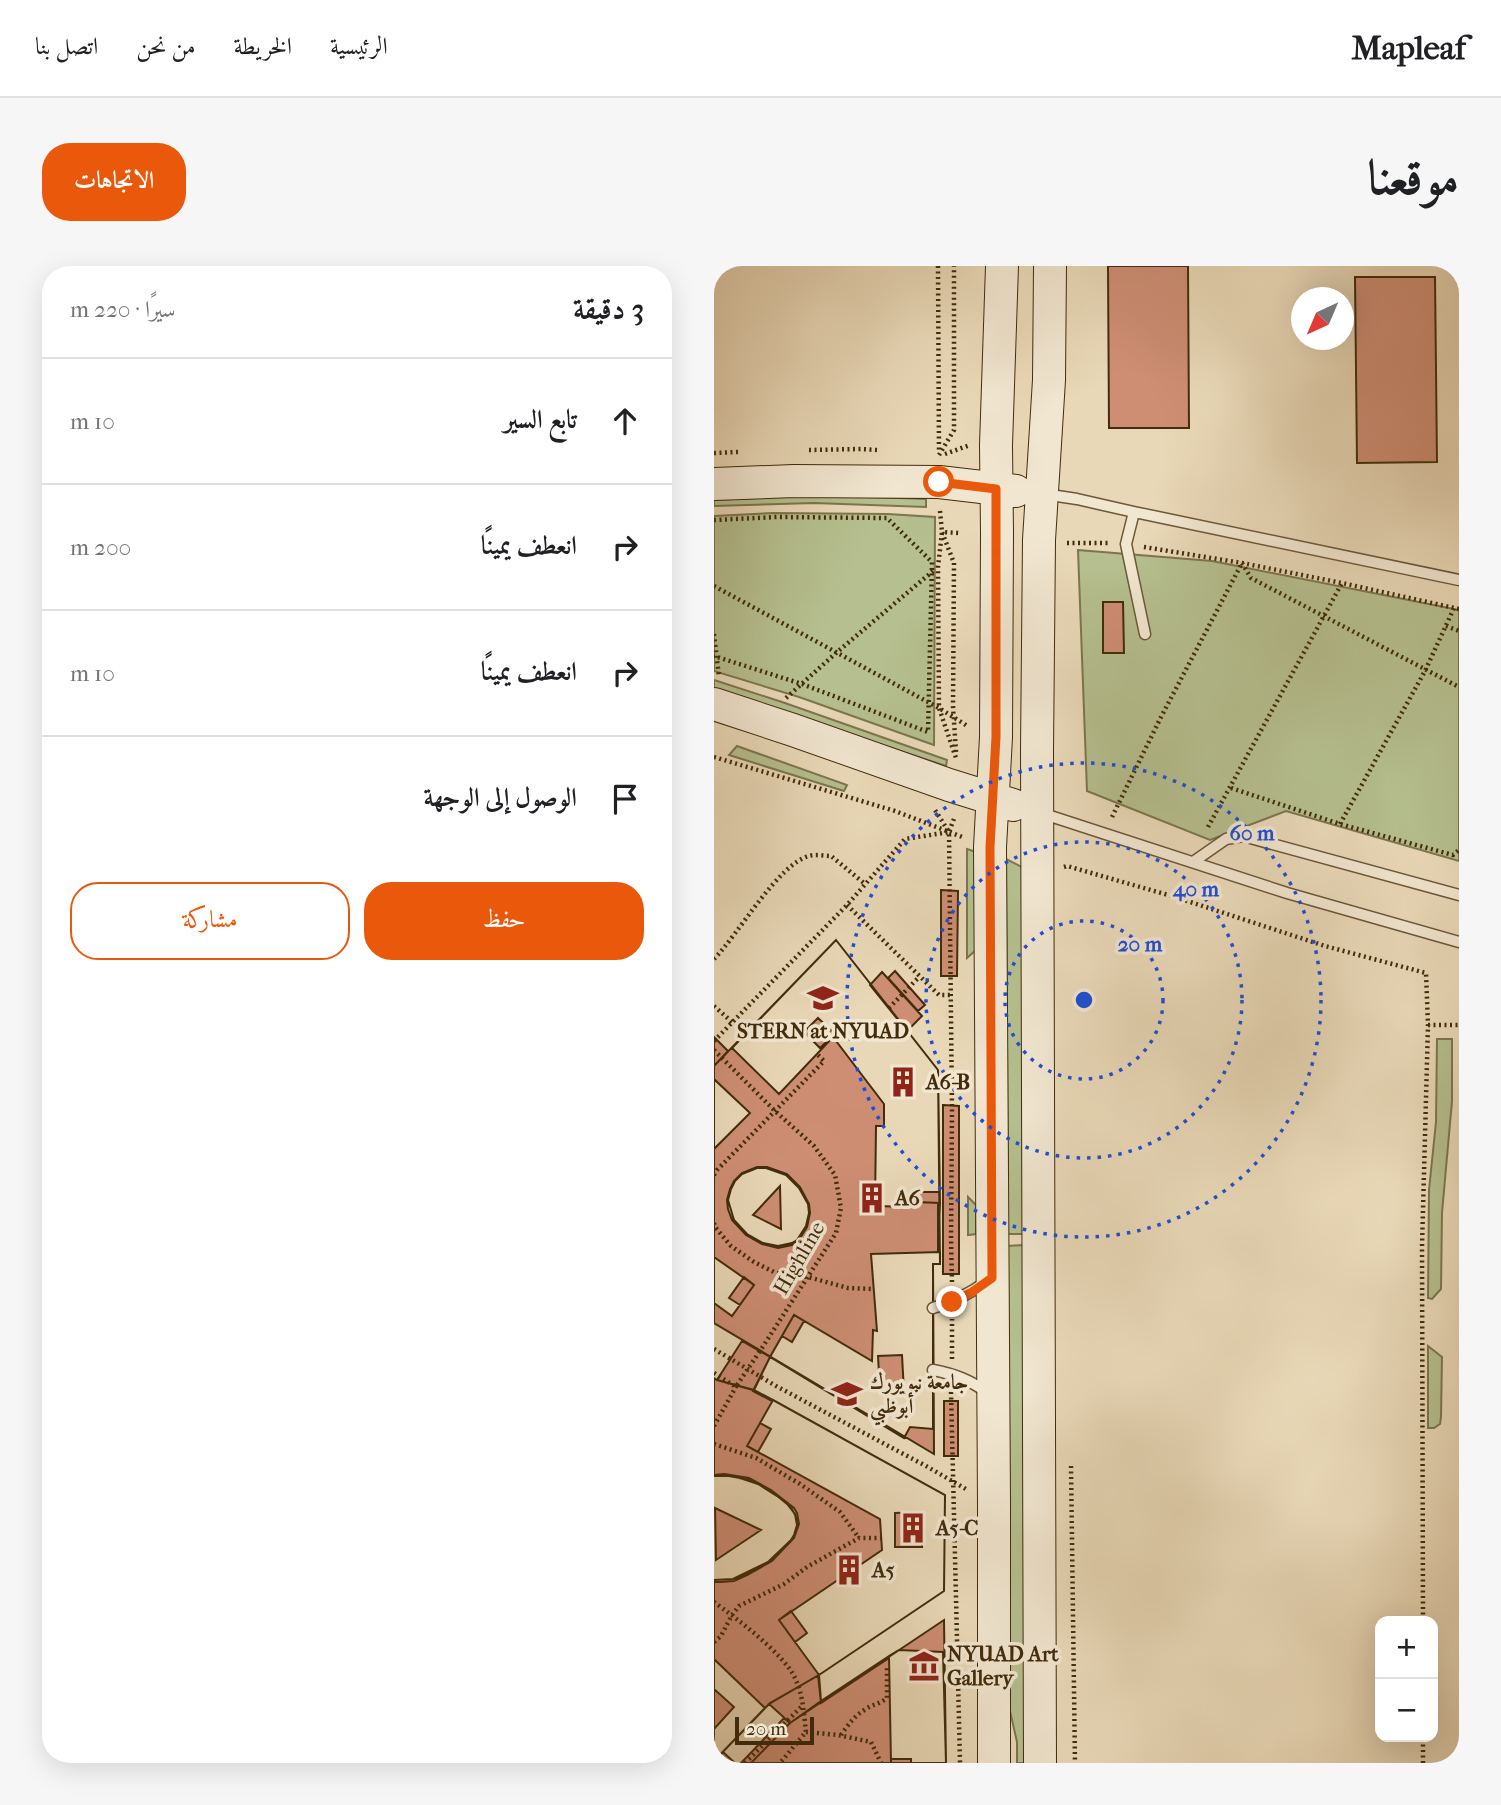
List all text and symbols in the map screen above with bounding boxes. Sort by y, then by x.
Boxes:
text: Mapleaf [1352,29,1466,68]
text: اتصل بنا [35,32,98,60]
text: من نحن [136,32,196,60]
text: الخريطة [234,32,292,60]
text: الرئيسية [330,32,388,60]
button: الاتجاهات [42,143,186,221]
text: موقعنا [1367,149,1459,207]
north arrow [1291,287,1354,350]
text: 3 دقيقة [573,292,644,327]
text: سيرًا · 220 m [70,296,176,323]
icon: ahead [606,402,644,440]
text: تابع السير [504,404,577,435]
text: 10 m [70,408,115,435]
route start [923,466,954,497]
icon: right [606,528,644,566]
text: انعطف يمينًا [481,530,577,561]
text: 200 m [70,534,131,561]
icon: right [606,654,644,692]
text: انعطف يمينًا [481,656,577,687]
text: 10 m [70,660,115,687]
icon: arrive [606,780,644,818]
text: الوصول إلى الوجهة [423,782,577,813]
text: 60 m [1230,821,1275,845]
text: 40 m [1172,877,1220,902]
button: مشاركة [70,882,350,960]
button: حفظ [364,882,644,960]
text: 20 m [1118,932,1163,956]
school or university icon: STERN at NYUAD [806,981,840,1015]
centre of rings [1072,988,1096,1012]
place label: STERN at NYUAD [737,1019,909,1043]
building icon: A6-B [886,1065,920,1099]
place label: A6-B [924,1070,970,1094]
building icon: A6 [855,1181,889,1215]
place label: A6 [893,1186,921,1210]
street label: Highline [769,1217,829,1299]
route end [936,1286,967,1317]
place label: جامعة نيويورك أبوظبي [870,1370,969,1426]
school or university icon: جامعة نيويورك أبوظبي [830,1377,864,1411]
building icon: A5-C [896,1511,930,1545]
place label: A5-C [934,1516,978,1540]
building icon: A5 [832,1553,866,1587]
place label: A5 [870,1558,895,1582]
map controls [1375,1616,1438,1742]
button: + [1375,1616,1438,1679]
place label: NYUAD Art Gallery [947,1642,1059,1690]
museum icon: NYUAD Art Gallery [907,1649,941,1683]
button: − [1375,1679,1438,1742]
scale bar [735,1714,814,1746]
text: 20 m [746,1718,786,1740]

